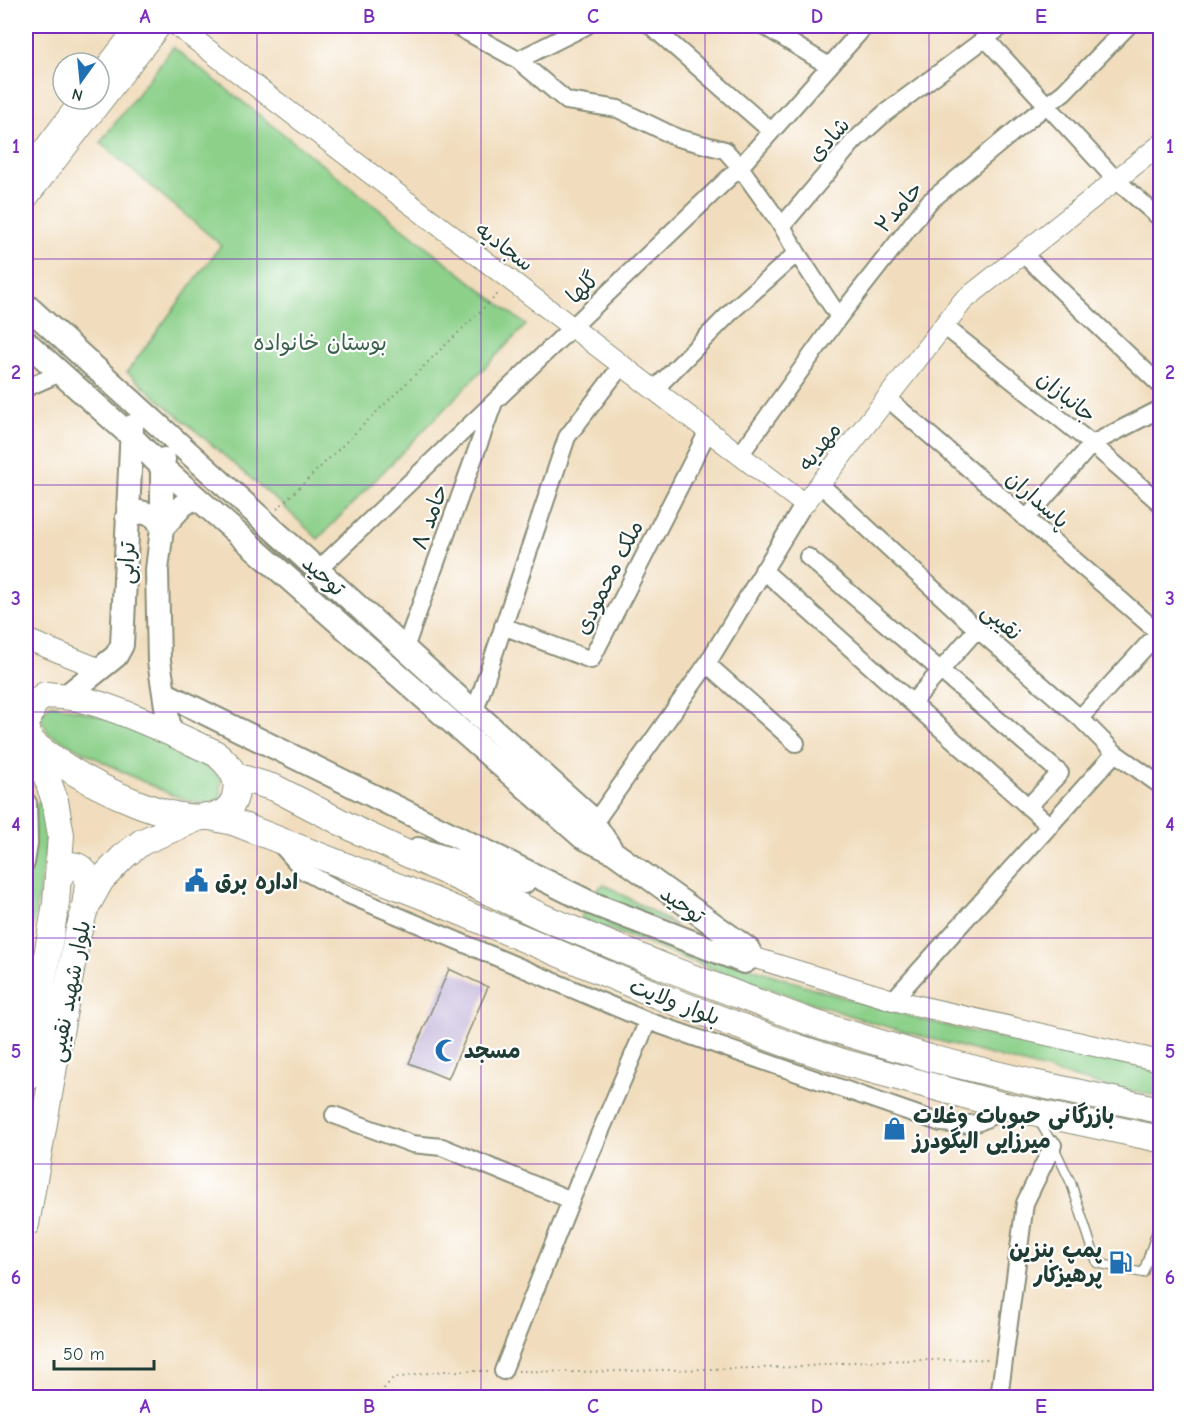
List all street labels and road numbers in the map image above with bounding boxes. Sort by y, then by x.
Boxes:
street label: شادی [802,112,855,167]
street label: حامد۲ [870,177,928,239]
street label: سجادیه [470,216,539,277]
street label: گلها [561,266,604,309]
street label: جانبازان [1032,365,1101,428]
street label: مهدیه [793,417,847,476]
street label: پاسداران [1000,465,1074,535]
street label: حامد ۸ [406,481,454,553]
street label: ملک محمودی [569,516,649,639]
street label: ترابی [113,541,142,585]
street label: توحید [297,550,351,602]
street label: نقیبی [975,597,1027,647]
street label: توحید [655,880,710,930]
street label: بلوار شهید نقیبی [43,918,97,1064]
street label: بلوار ولایت [626,973,724,1031]

